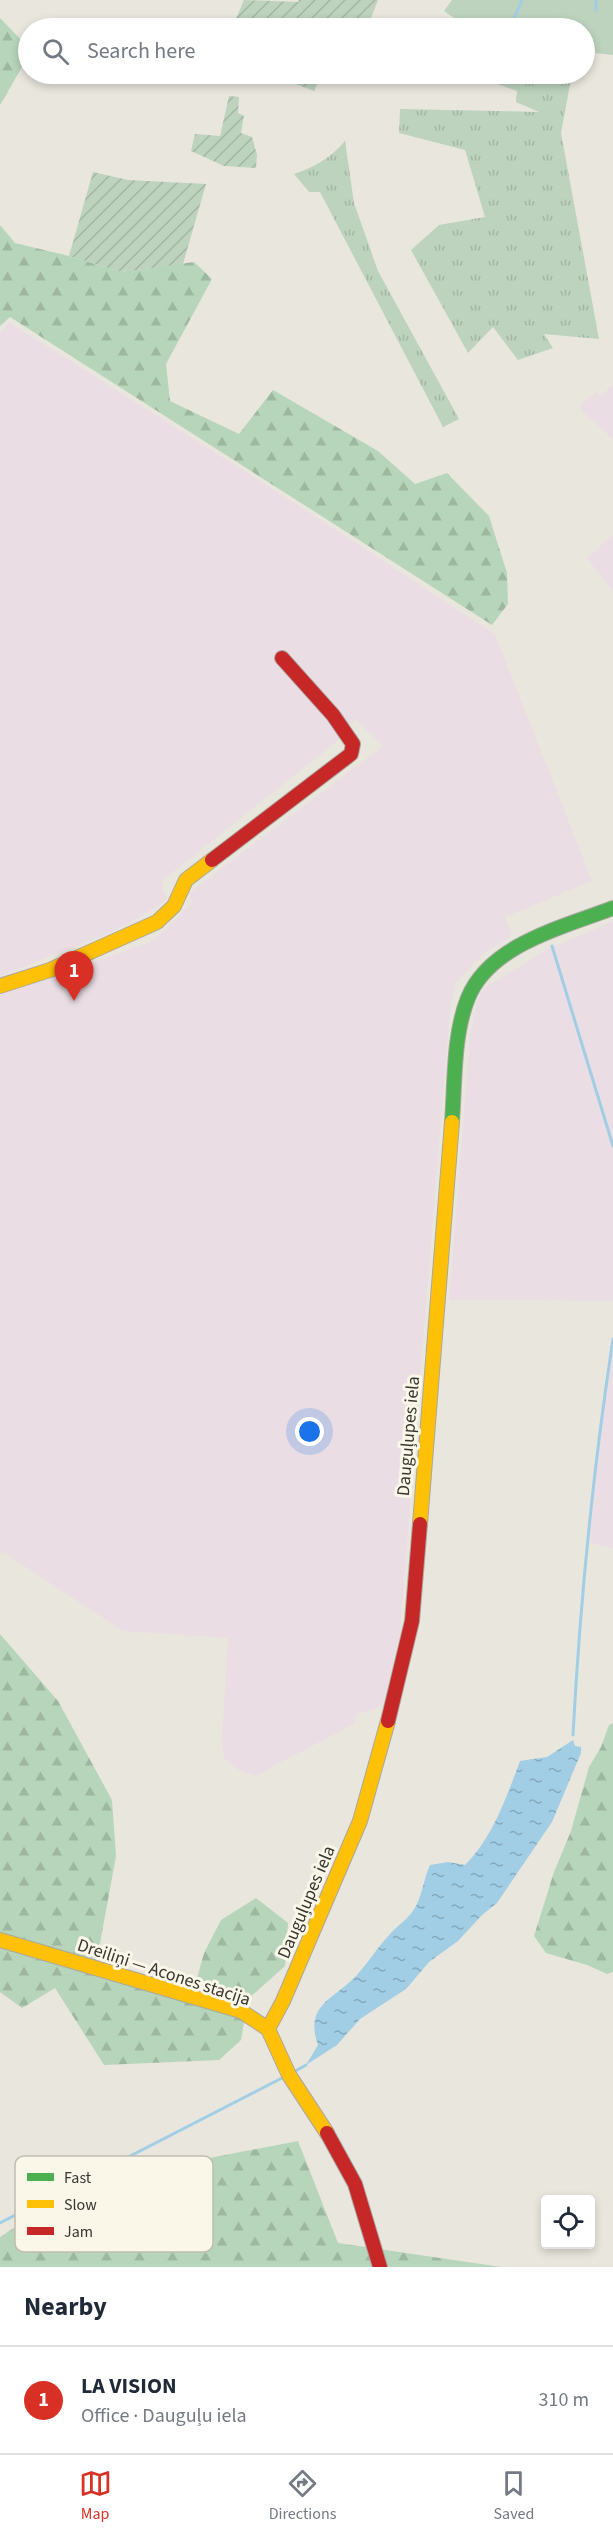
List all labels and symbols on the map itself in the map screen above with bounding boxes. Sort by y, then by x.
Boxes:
pin: 1 [54,952,94,1001]
street label: Dauguļupes iela [391,1375,426,1497]
your location [295,1417,324,1446]
street label: Dauguļupes iela [271,1842,341,1962]
street label: Dreiliņi — Acones stacija [74,1933,254,2012]
legend [15,2156,213,2252]
text: Fast [64,2167,92,2189]
text: Slow [64,2194,97,2216]
text: Jam [64,2221,93,2243]

